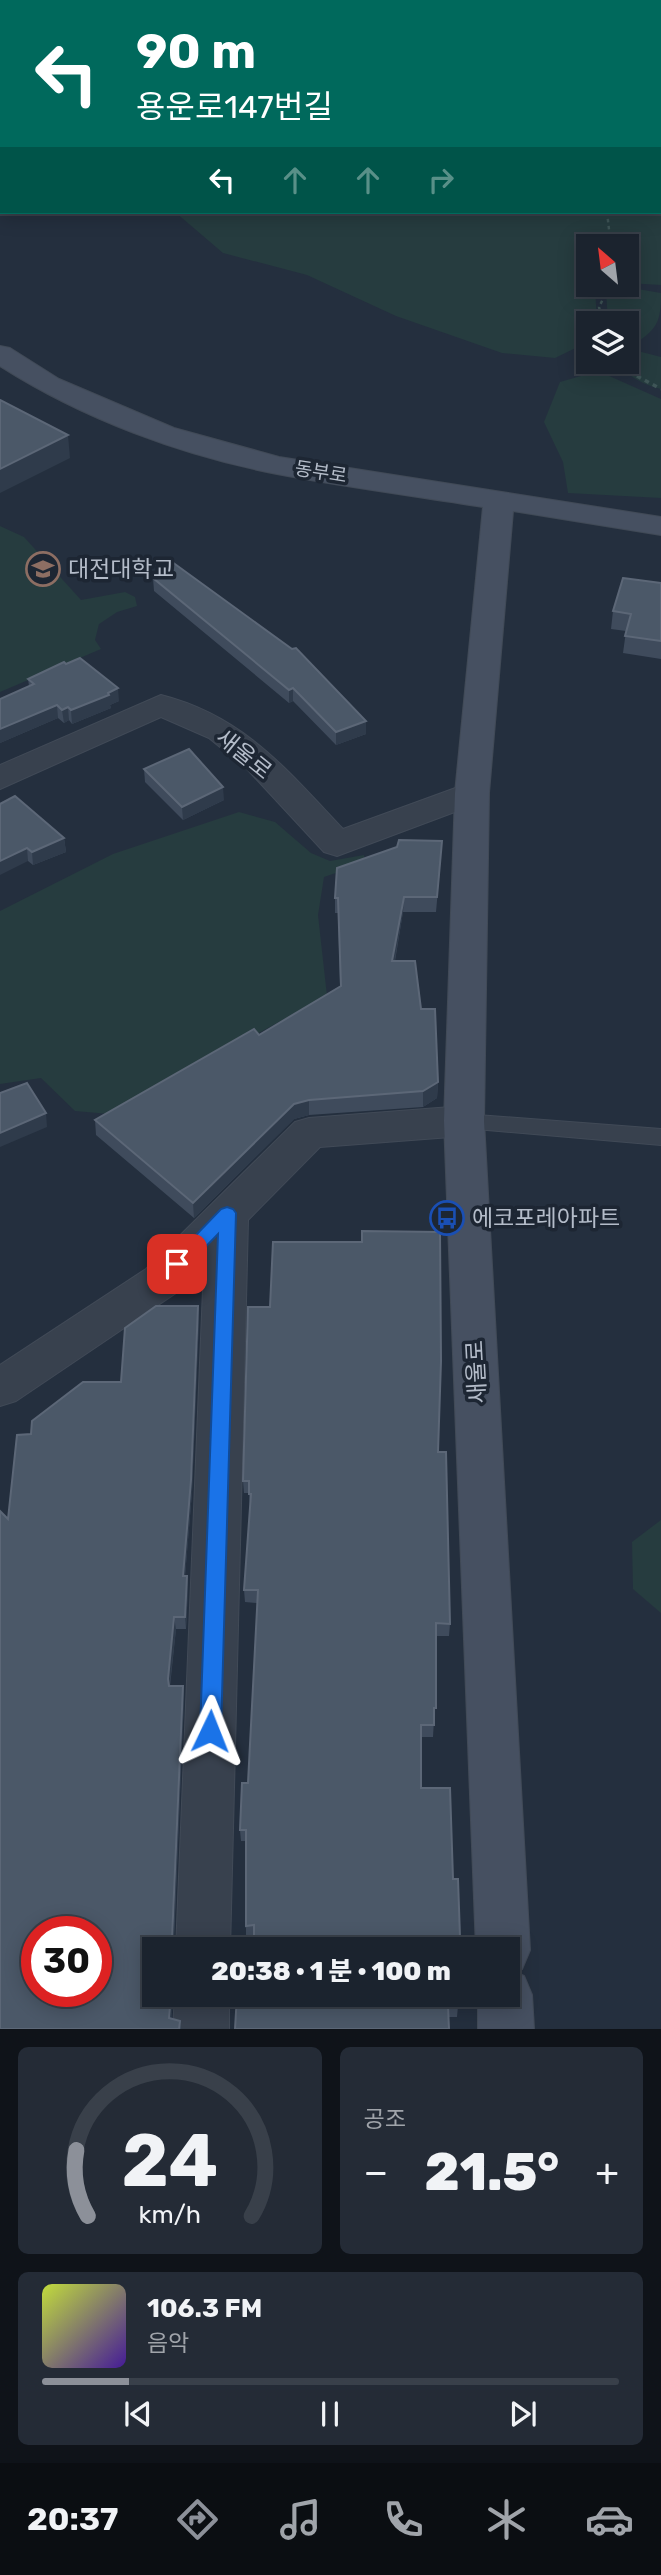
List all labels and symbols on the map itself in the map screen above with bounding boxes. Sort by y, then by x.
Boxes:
north arrow [576,234,639,298]
street label: 동부로 [293,457,349,487]
school or university icon: 대전대학교 [24,550,62,588]
place label: 대전대학교 [68,555,174,583]
street label: 새울로 [211,723,277,785]
bus stop icon: 에코포레아파트 [428,1199,466,1237]
place label: 에코포레아파트 [472,1204,620,1232]
pin [147,1234,207,1294]
street label: 새울로 [460,1340,492,1404]
position arrow [173,1694,247,1768]
speed limit sign: 30 [21,1916,112,2007]

